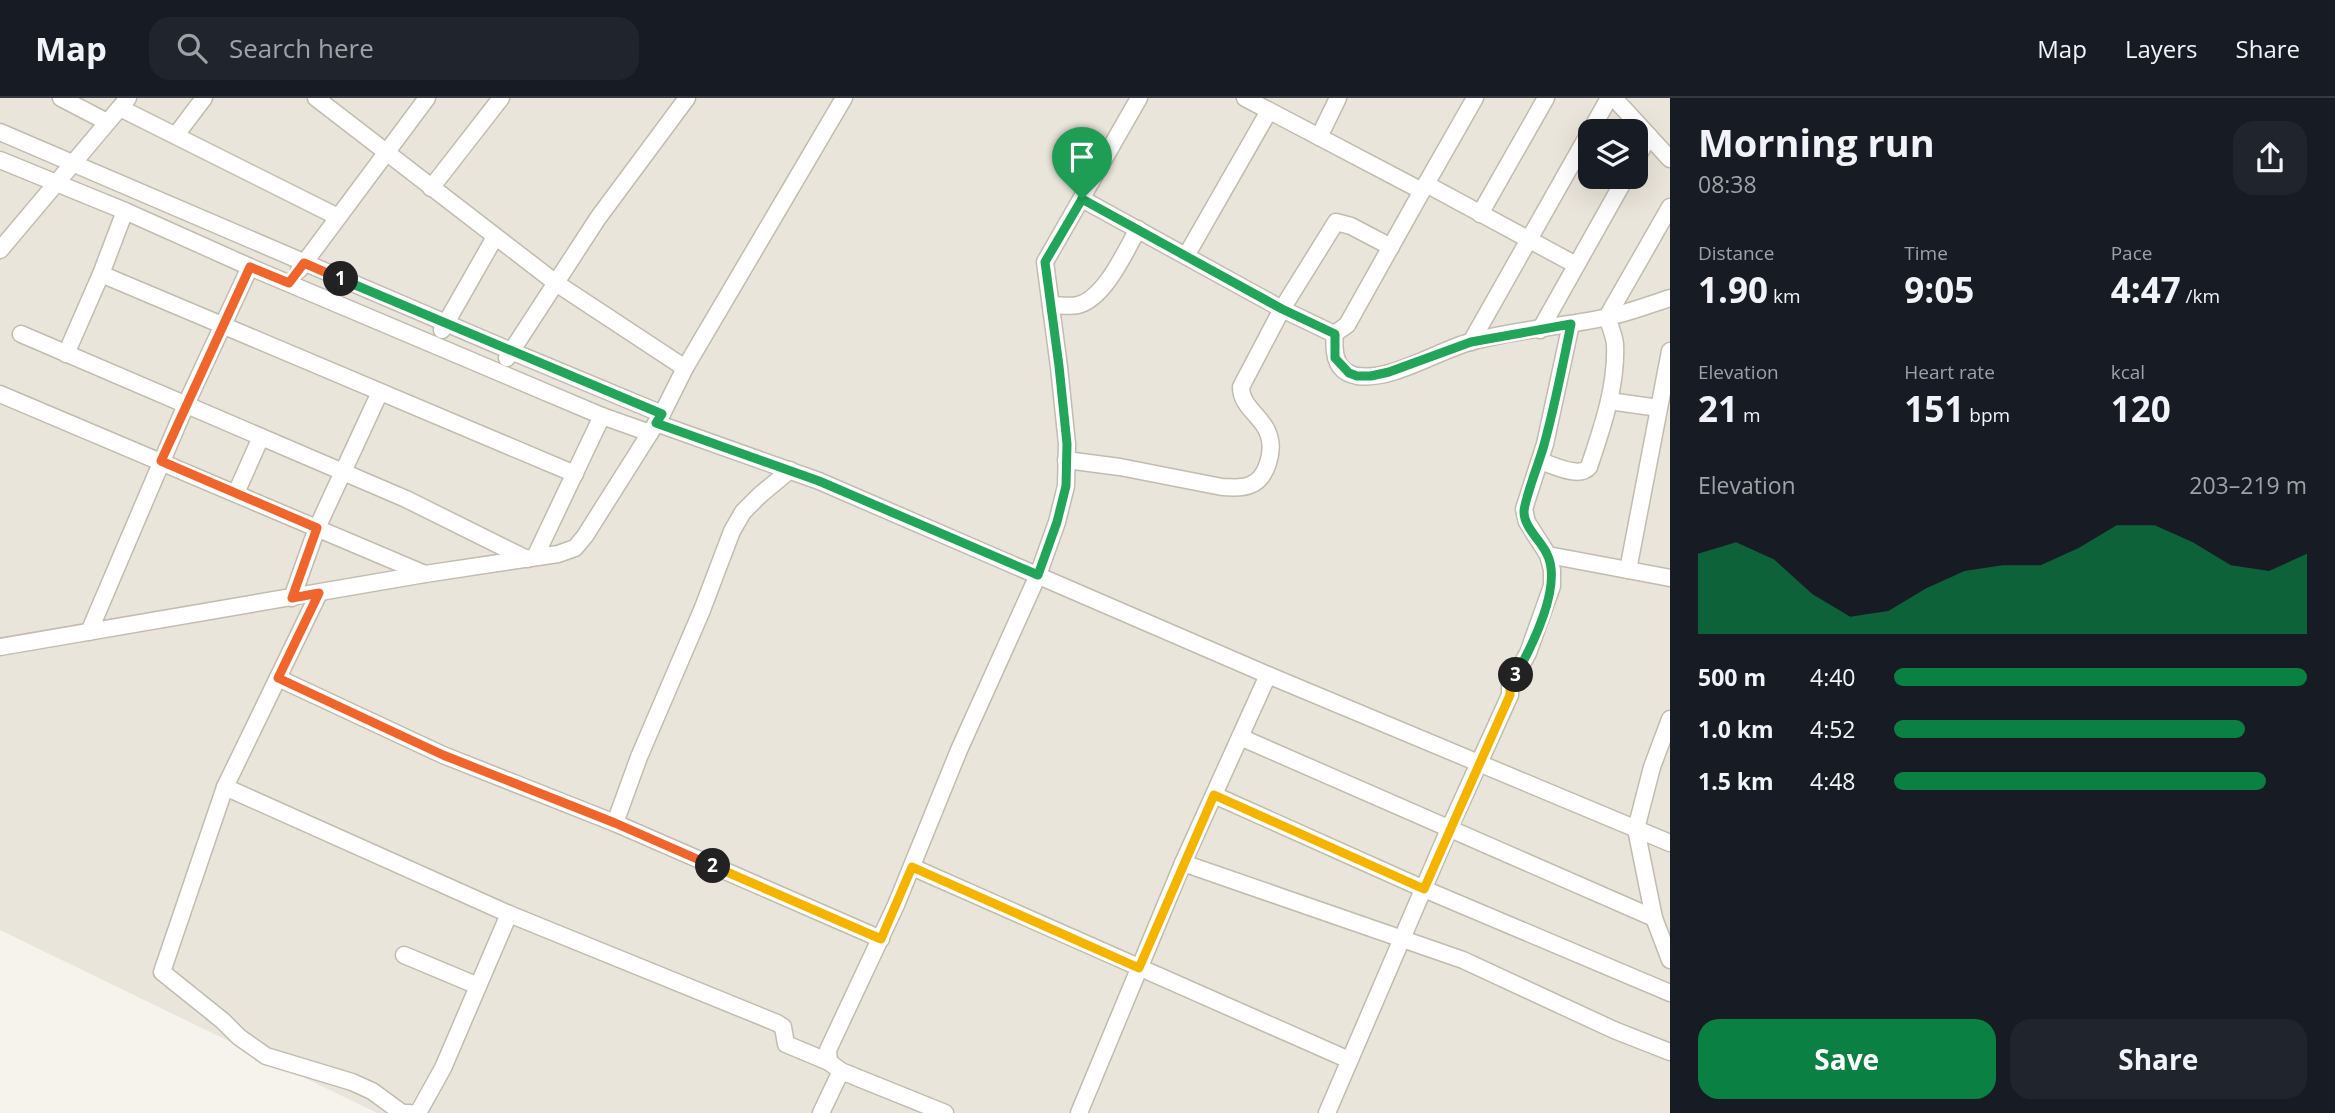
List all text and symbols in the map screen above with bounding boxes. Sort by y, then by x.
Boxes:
search box [149,17,639,80]
text: Map [35,26,107,71]
icon: search [173,29,211,67]
text: Search here [229,30,374,66]
text: Map [2037,32,2087,65]
text: Layers [2125,32,2198,65]
text: Share [2236,32,2300,65]
text: Morning run [1698,116,1935,168]
map controls [1578,119,1648,189]
button: layers [1578,119,1648,189]
button: share [2233,121,2307,195]
pin [1052,127,1112,199]
icon: arrive [1063,138,1101,176]
text: 08:38 [1698,168,1757,200]
text: Distance [1698,240,1774,266]
text: Time [1904,240,1948,266]
text: Pace [2111,240,2152,266]
pin: 1 [324,262,358,296]
text: 1 [335,265,346,291]
text: 1.90 [1698,266,1768,313]
text: 9:05 [1904,266,1974,313]
text: 4:47 [2111,266,2181,313]
text: km [1768,283,1801,309]
text: /km [2181,283,2220,309]
text: Elevation [1698,359,1779,385]
text: Heart rate [1904,359,1995,385]
text: kcal [2111,359,2145,385]
text: 21 [1698,385,1738,432]
text: 151 [1904,385,1964,432]
text: 120 [2111,385,2171,432]
text: m [1738,402,1761,428]
text: bpm [1964,402,2010,428]
text: Elevation [1698,469,1796,501]
text: 203–219 m [2189,469,2307,501]
pin: 3 [1498,658,1534,692]
text: 3 [1510,661,1521,687]
text: 500 m [1698,661,1766,693]
text: 4:40 [1810,661,1856,693]
text: 1.0 km [1698,713,1774,745]
text: 4:52 [1810,713,1856,745]
text: 1.5 km [1698,765,1774,797]
text: 4:48 [1810,765,1856,797]
pin: 2 [696,848,730,884]
text: 2 [707,852,718,878]
button: Save [1698,1019,1996,1099]
button: Share [2010,1019,2307,1099]

